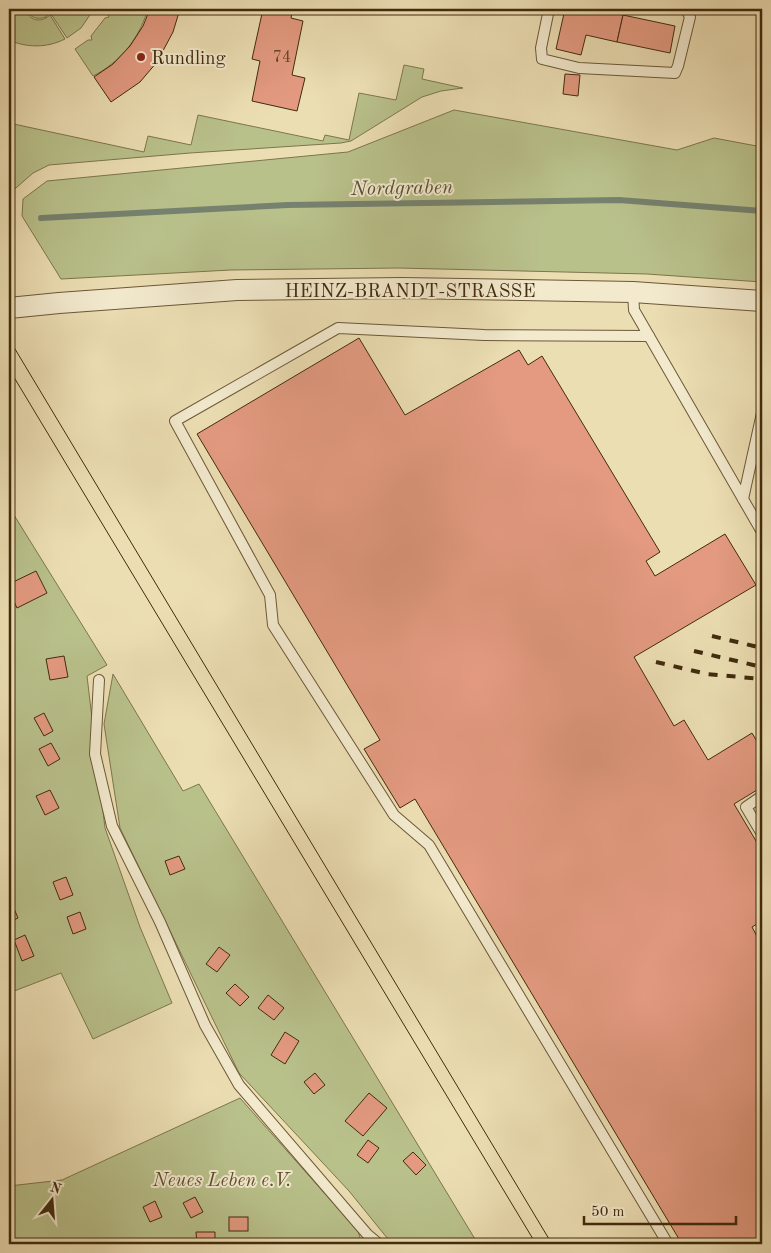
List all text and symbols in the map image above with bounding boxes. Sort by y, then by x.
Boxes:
place label: Rundling [151,50,226,69]
house number: 74 [273,50,291,66]
marker: Rundling [135,51,147,63]
water label: Nordgraben [350,178,453,200]
street label: HEINZ-BRANDT-STRASSE [284,283,536,302]
park label: Neues Leben e.V. [152,1172,291,1191]
north arrow [28,1176,78,1226]
text: N [48,1180,63,1197]
scale bar [584,1193,736,1225]
text: 50 m [591,1205,625,1220]

